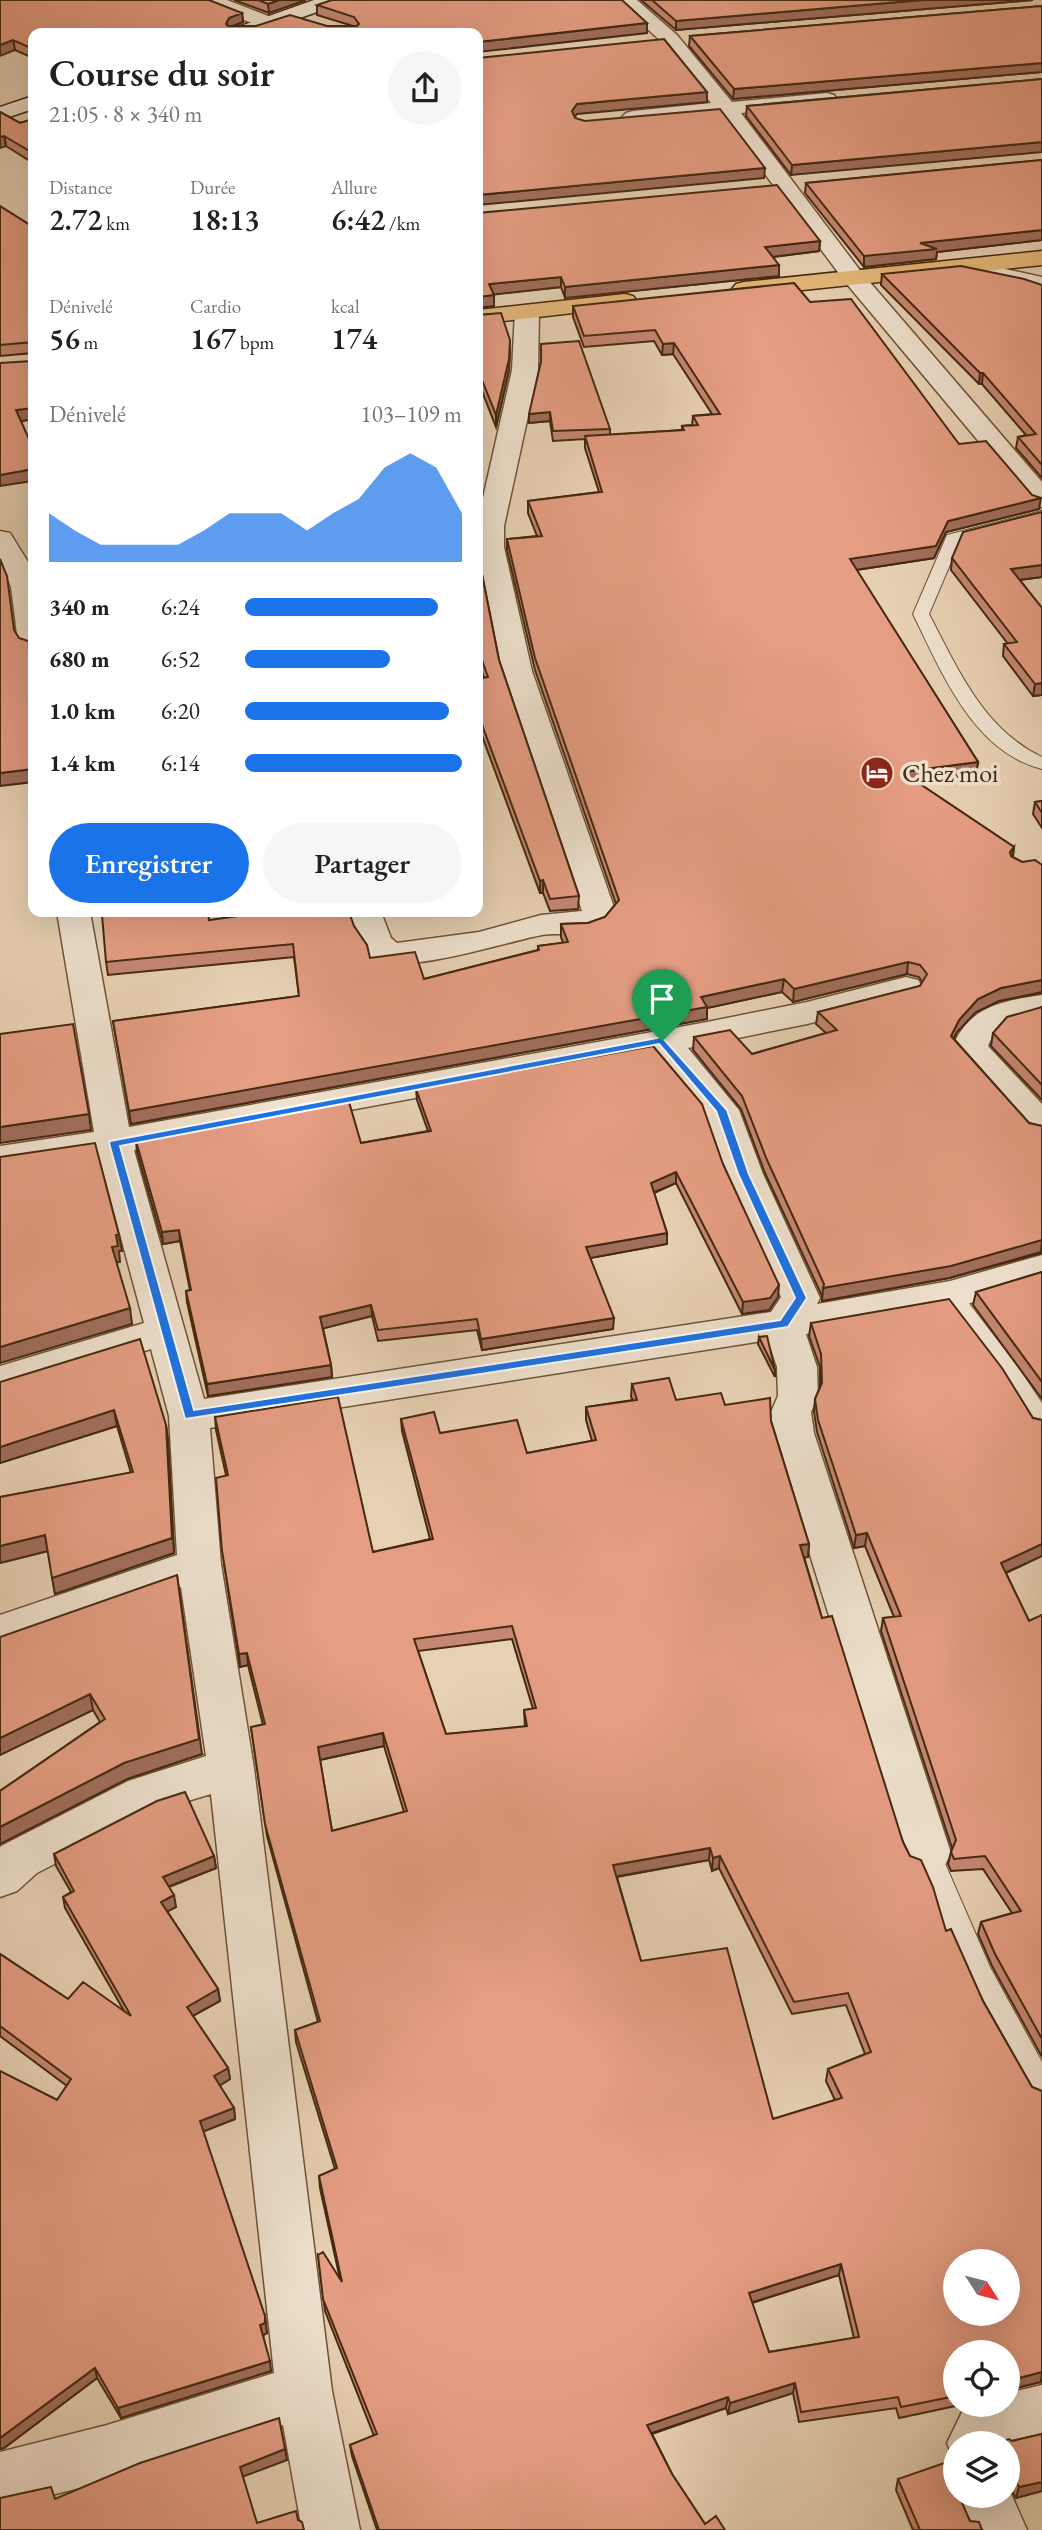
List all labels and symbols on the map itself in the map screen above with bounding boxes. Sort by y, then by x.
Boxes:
hotel icon: Chez moi [858,754,896,792]
place label: Chez moi [902,756,998,790]
pin [632,969,692,1041]
north arrow [943,2249,1020,2326]

